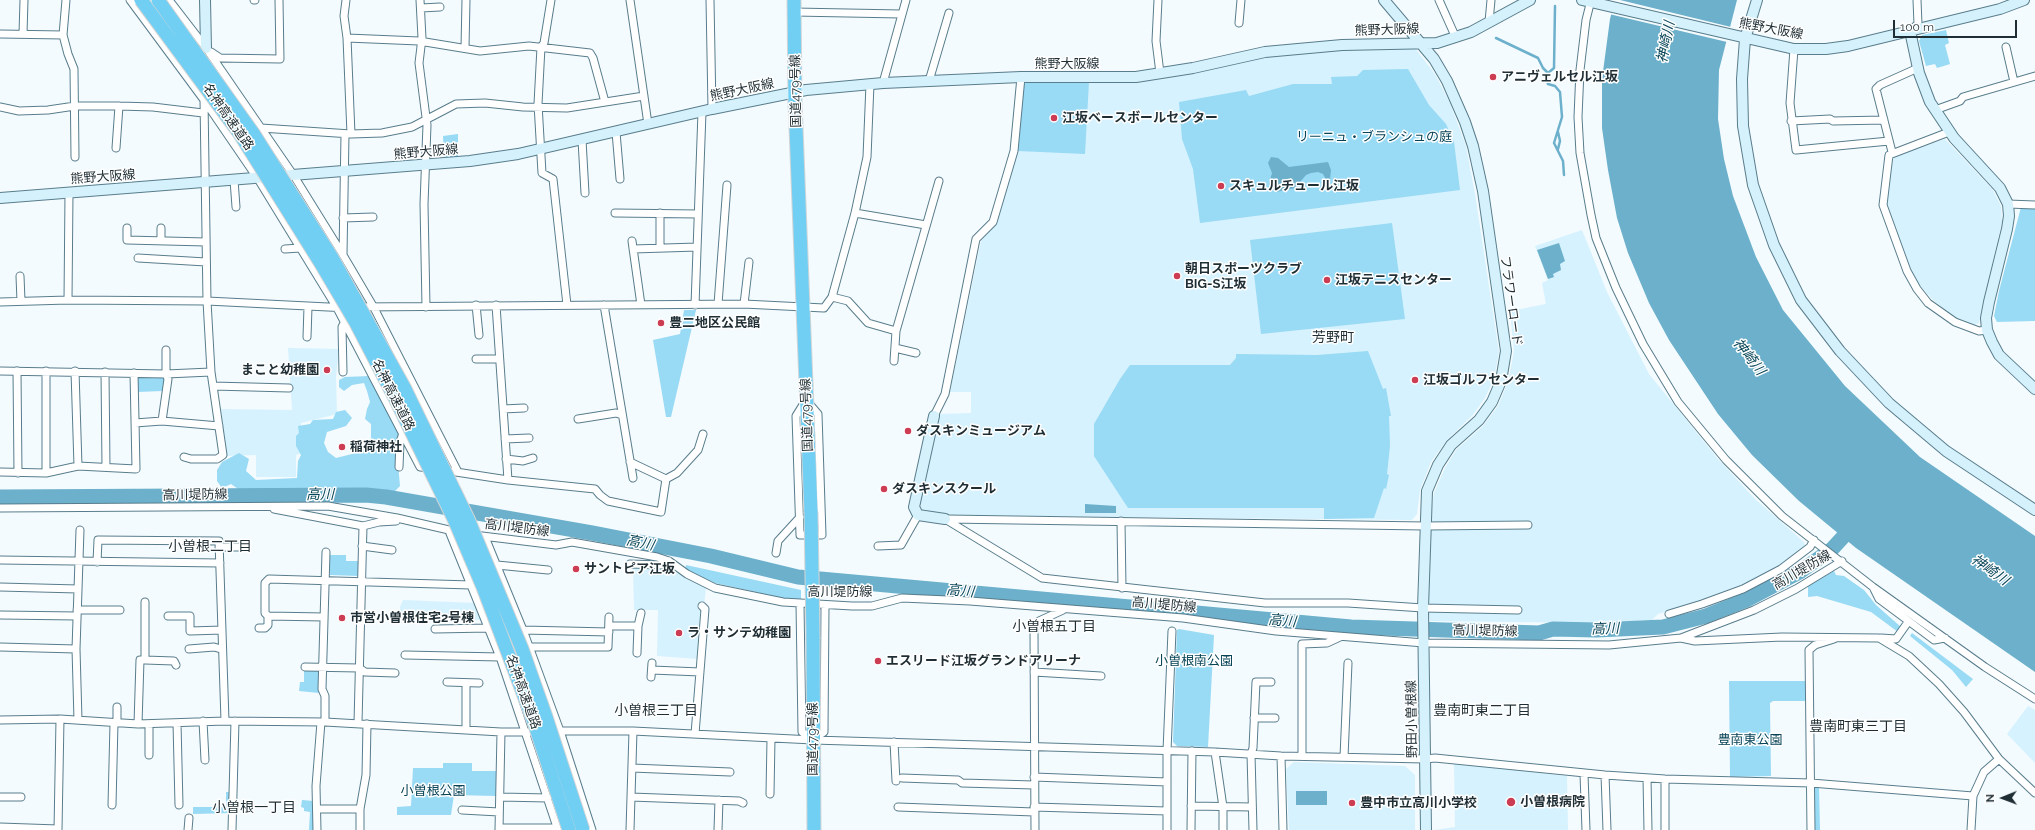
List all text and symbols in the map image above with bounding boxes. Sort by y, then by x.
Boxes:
scale bar [1895,12,2019,38]
street label: 熊野大阪線 [1738,15,1804,43]
water label: 神崎川 [1654,20,1678,64]
text: 100 m [1900,20,1934,34]
street label: 熊野大阪線 [1354,21,1420,39]
street label: 国道479号線 [788,54,804,128]
street label: 熊野大阪線 [1035,56,1099,72]
place label: アニヴェルセル江坂 [1501,69,1618,85]
marker: アニヴェルセル江坂 [1488,72,1498,82]
street label: 熊野大阪線 [709,76,775,104]
street label: 名神高速道路 [199,81,257,153]
place label: 江坂ベースボールセンター [1062,110,1218,126]
marker: 江坂ベースボールセンター [1049,113,1059,123]
park label: リーニュ・ブランシュの庭 [1296,129,1452,145]
street label: 熊野大阪線 [393,141,459,163]
street label: 熊野大阪線 [70,167,136,187]
place label: スキュルチュール江坂 [1229,178,1359,194]
marker: スキュルチュール江坂 [1216,181,1226,191]
street label: フラワーロード [1497,255,1525,347]
place label: 朝日スポーツクラブ BIG-S江坂 [1185,261,1302,292]
marker: 朝日スポーツクラブ BIG-S江坂 [1172,271,1182,281]
place label: 江坂テニスセンター [1335,272,1452,288]
marker: 江坂テニスセンター [1322,275,1332,285]
place label: 豊二地区公民館 [669,315,760,331]
marker: 豊二地区公民館 [656,318,666,328]
district label: 芳野町 [1312,330,1354,346]
water label: 神崎川 [1729,335,1769,379]
street label: 名神高速道路 [368,357,418,433]
place label: まこと幼稚園 [241,362,319,378]
marker: まこと幼稚園 [322,365,332,375]
place label: 江坂ゴルフセンター [1423,372,1540,388]
marker: 江坂ゴルフセンター [1410,375,1420,385]
street label: 国道479号線 [798,378,816,452]
place label: ダスキンミュージアム [916,423,1046,439]
marker: ダスキンミュージアム [903,426,913,436]
place label: 稲荷神社 [350,439,402,455]
marker: 稲荷神社 [337,442,347,452]
place label: ダスキンスクール [892,481,996,497]
marker: ダスキンスクール [879,484,889,494]
street label: 高川堤防線 [162,487,228,503]
water label: 高川 [306,487,334,503]
street label: 高川堤防線 [484,516,550,540]
water label: 高川 [625,532,655,554]
district label: 小曽根二丁目 [168,539,252,555]
street label: 高川堤防線 [1770,547,1834,593]
water label: 神崎川 [1968,551,2012,589]
place label: サントピア江坂 [584,561,675,577]
marker: サントピア江坂 [571,564,581,574]
water label: 高川 [945,581,975,601]
street label: 高川堤防線 [808,584,872,600]
street label: 高川堤防線 [1131,594,1197,616]
place label: 市営小曽根住宅2号棟 [350,610,474,626]
water label: 高川 [1267,611,1297,631]
marker: 市営小曽根住宅2号棟 [337,613,347,623]
district label: 小曽根五丁目 [1012,619,1096,635]
water label: 高川 [1591,620,1619,638]
street label: 高川堤防線 [1452,623,1518,639]
place label: ラ・サンテ幼稚園 [687,625,791,641]
marker: ラ・サンテ幼稚園 [674,628,684,638]
street label: 名神高速道路 [502,653,544,731]
place label: エスリード江坂グランドアリーナ [886,653,1081,669]
park label: 小曽根南公園 [1155,653,1233,669]
marker: エスリード江坂グランドアリーナ [873,656,883,666]
street label: 野田小曽根線 [1404,680,1420,758]
street label: 国道479号線 [805,702,821,776]
district label: 小曽根三丁目 [614,703,698,719]
district label: 豊南町東二丁目 [1433,703,1531,719]
district label: 豊南町東三丁目 [1809,719,1907,735]
park label: 豊南東公園 [1718,732,1782,748]
north arrow [1983,778,2023,818]
park label: 小曽根公園 [401,783,465,799]
place label: 小曽根病院 [1520,794,1585,810]
text: N [1984,794,1997,803]
place label: 豊中市立高川小学校 [1360,795,1477,811]
marker: 小曽根病院 [1505,796,1517,808]
marker: 豊中市立高川小学校 [1347,798,1357,808]
district label: 小曽根一丁目 [212,800,296,816]

